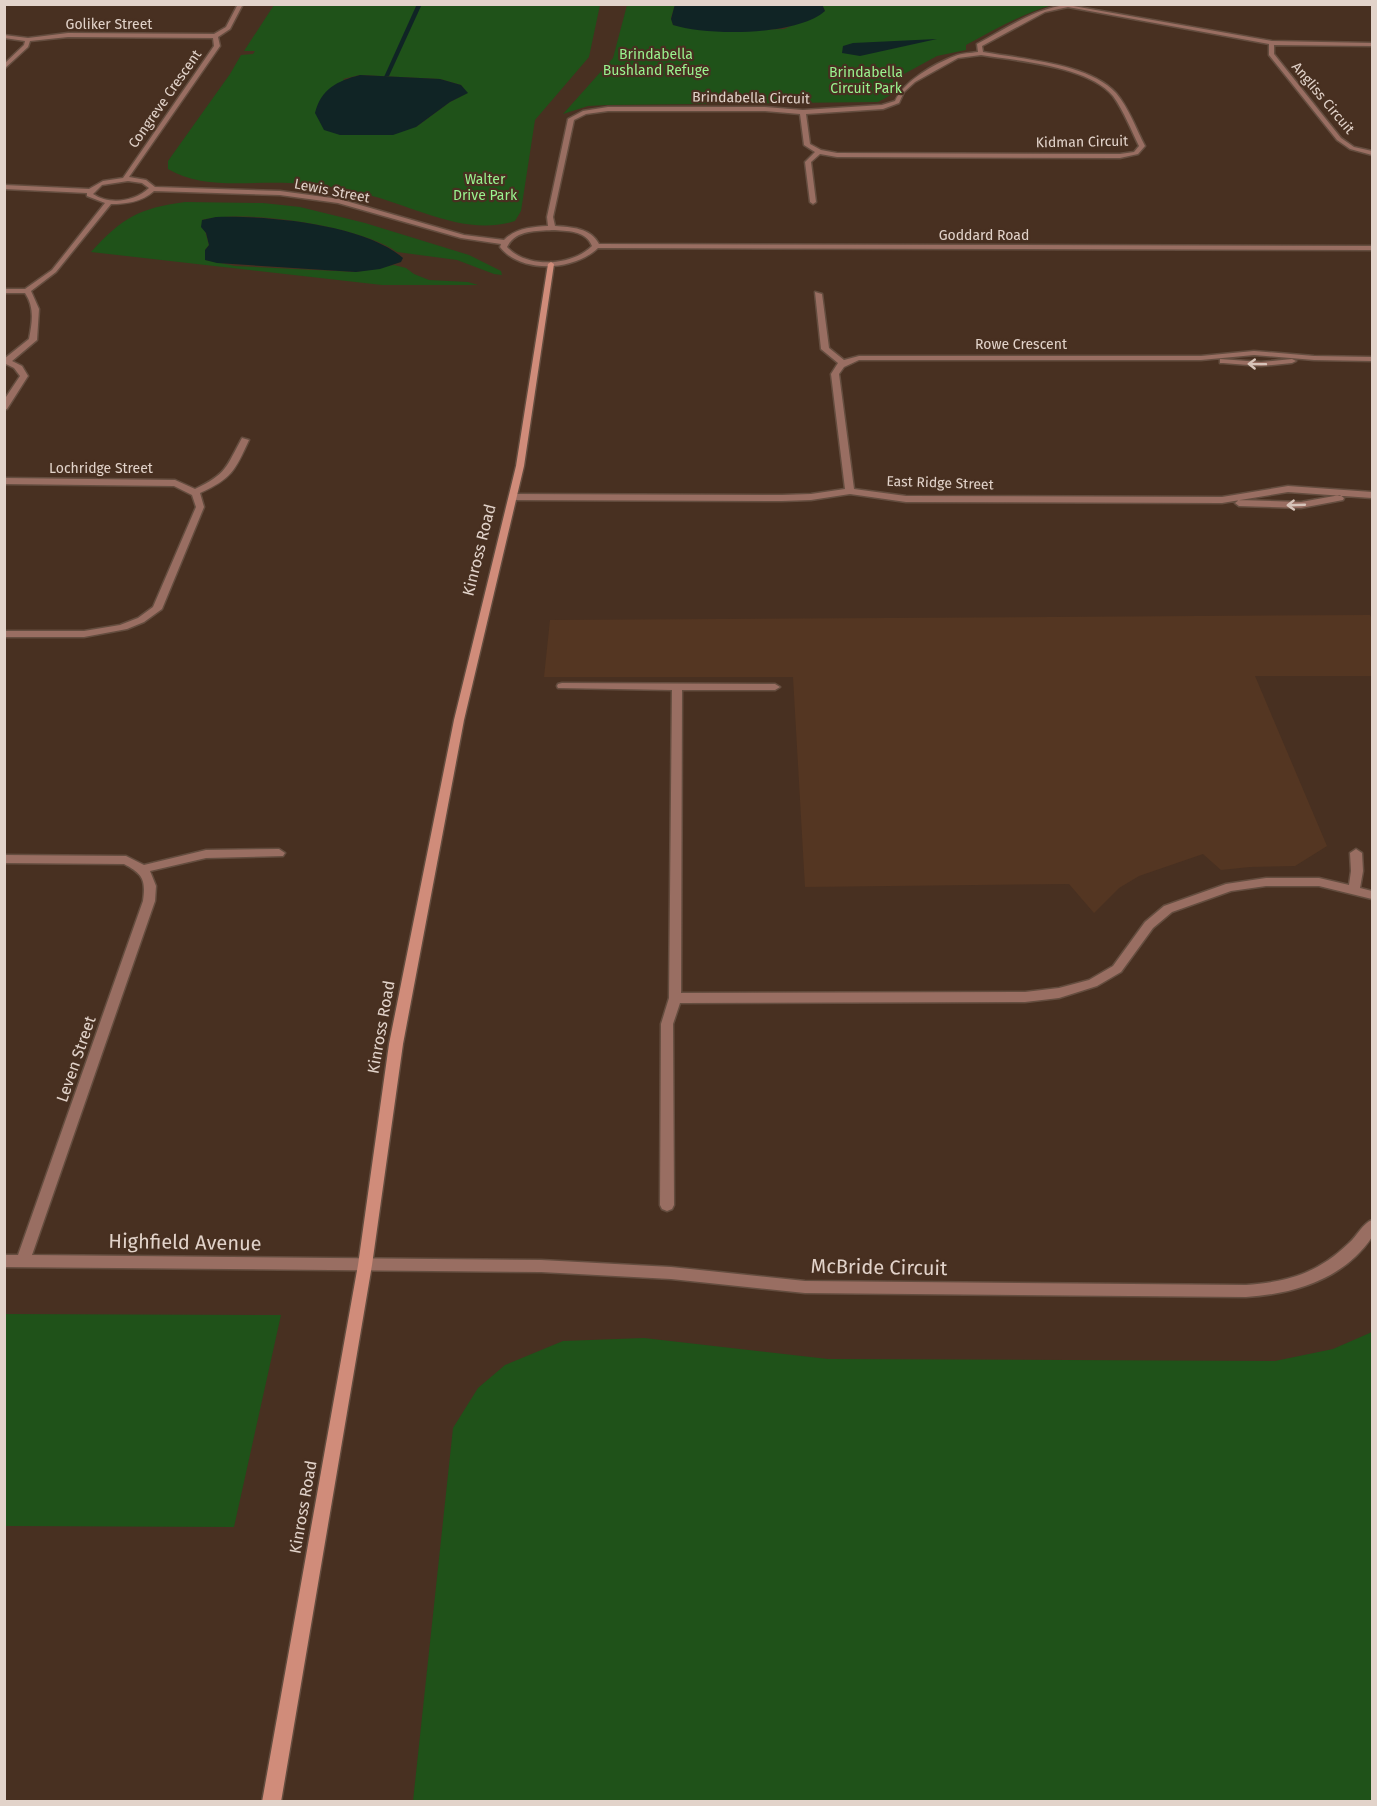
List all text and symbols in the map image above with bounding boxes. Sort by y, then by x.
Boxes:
street label: Goliker Street [66,16,153,33]
street label: Congreve Crescent [125,46,206,151]
park label: Brindabella Bushland Refuge [603,46,709,79]
street label: Angliss Circuit [1288,59,1359,138]
park label: Brindabella Circuit Park [829,64,903,97]
street label: Brindabella Circuit [692,88,811,108]
street label: Kidman Circuit [1036,133,1129,151]
park label: Walter Drive Park [453,171,518,204]
street label: Lewis Street [293,175,372,207]
street label: Goddard Road [939,227,1029,244]
street label: Rowe Crescent [975,336,1068,353]
one-way arrow [1248,358,1268,370]
street label: Lochridge Street [49,460,154,477]
street label: East Ridge Street [886,473,995,493]
one-way arrow [1286,499,1306,510]
street label: Kinross Road [458,502,500,598]
street label: Kinross Road [363,979,399,1075]
street label: Leven Street [52,1013,100,1105]
street label: Highfield Avenue [108,1229,262,1255]
street label: McBride Circuit [810,1254,948,1280]
street label: Kinross Road [285,1459,321,1555]

